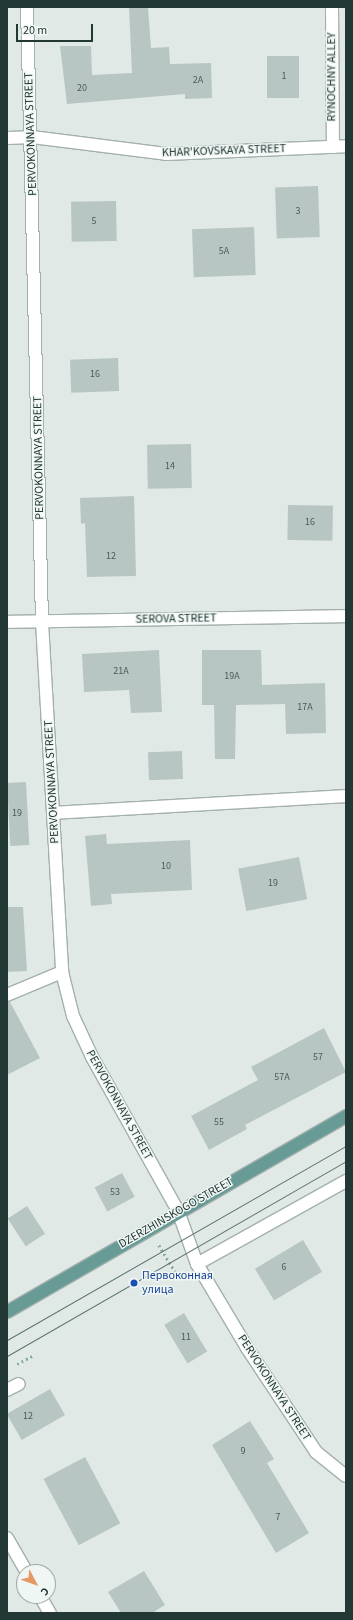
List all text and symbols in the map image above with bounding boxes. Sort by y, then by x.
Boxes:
scale bar [18,16,95,42]
text: 20 m [23,22,47,39]
street label: RYNOCHNY ALLEY [325,32,339,122]
house number: 1 [282,71,286,83]
street label: PERVOKONNAYA STREET [22,72,40,196]
house number: 2А [193,75,203,87]
house number: 20 [77,83,87,95]
street label: KHAR'KOVSKAYA STREET [162,142,286,160]
house number: 3 [296,206,300,218]
house number: 5 [92,216,96,228]
house number: 5А [219,246,229,258]
house number: 16 [90,369,100,381]
street label: PERVOKONNAYA STREET [31,396,47,520]
house number: 14 [165,461,175,473]
house number: 16 [305,517,315,529]
house number: 12 [106,551,116,563]
street label: SEROVA STREET [135,611,217,627]
house number: 21А [113,666,129,678]
house number: 19А [224,671,240,683]
house number: 17А [297,702,313,714]
street label: PERVOKONNAYA STREET [42,720,62,844]
house number: 19 [12,808,22,820]
house number: 10 [161,861,171,873]
house number: 19 [268,878,278,890]
street label: PERVOKONNAYA STREET [83,1047,155,1163]
house number: 57 [313,1052,323,1064]
house number: 57А [274,1072,290,1084]
house number: 55 [214,1117,224,1129]
street label: DZERZHINSKOGO STREET [116,1174,236,1252]
house number: 53 [110,1187,120,1199]
house number: 6 [282,1262,286,1274]
place label: Первоконная улица [142,1269,213,1297]
marker: Первоконная улица [129,1278,139,1288]
house number: 11 [181,1332,191,1344]
street label: PERVOKONNAYA STREET [234,1332,314,1444]
house number: 12 [23,1411,33,1423]
house number: 9 [241,1446,245,1458]
house number: 7 [276,1512,280,1524]
north arrow [16,1564,56,1604]
text: С [37,1584,52,1599]

